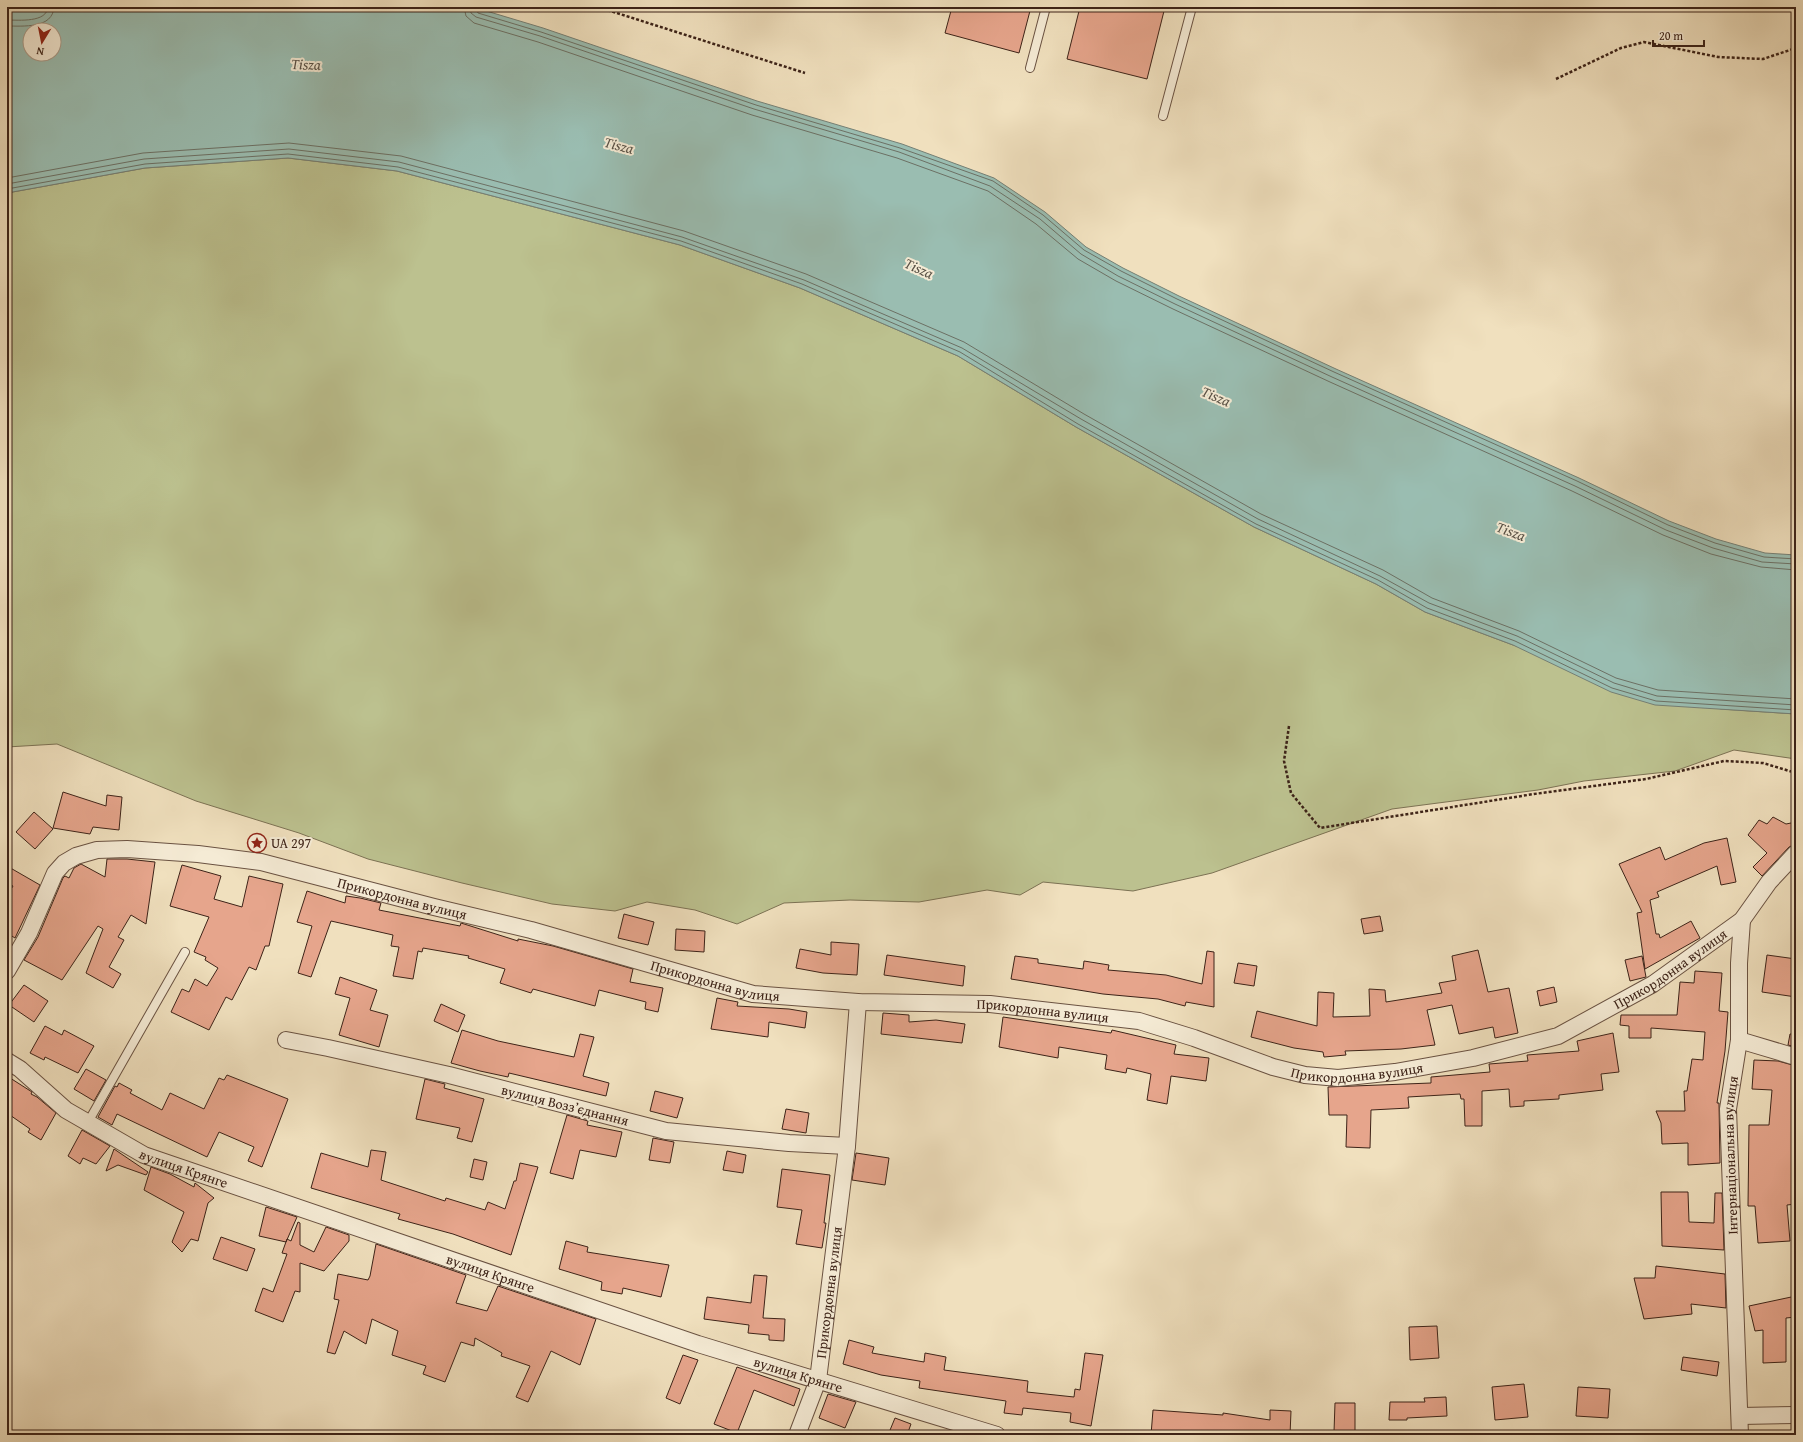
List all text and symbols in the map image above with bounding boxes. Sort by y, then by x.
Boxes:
north arrow [22,22,62,62]
scale bar [1653,22,1704,48]
text: 20 m [1659,27,1683,44]
text: N [35,43,45,60]
water label: Tisza [291,53,321,75]
water label: Tisza [602,131,636,159]
water label: Tisza [901,252,937,284]
water label: Tisza [1198,381,1234,412]
water label: Tisza [1493,516,1529,546]
place icon: UA 297 [246,832,268,854]
place label: UA 297 [271,833,312,853]
street label: Прикордонна вулиця [335,872,469,924]
street label: Прикордонна вулиця [1610,924,1731,1014]
street label: Прикордонна вулиця [648,955,780,1006]
street label: Прикордонна вулиця [976,994,1110,1027]
street label: Прикордонна вулиця [1289,1057,1425,1088]
street label: Інтернаціональна вулиця [1718,1074,1743,1235]
street label: вулиця Воззʼєднання [499,1080,631,1130]
street label: вулиця Крянге [136,1144,231,1193]
street label: Прикордонна вулиця [811,1225,847,1360]
street label: вулиця Крянге [444,1249,538,1298]
street label: вулиця Крянге [751,1352,846,1398]

